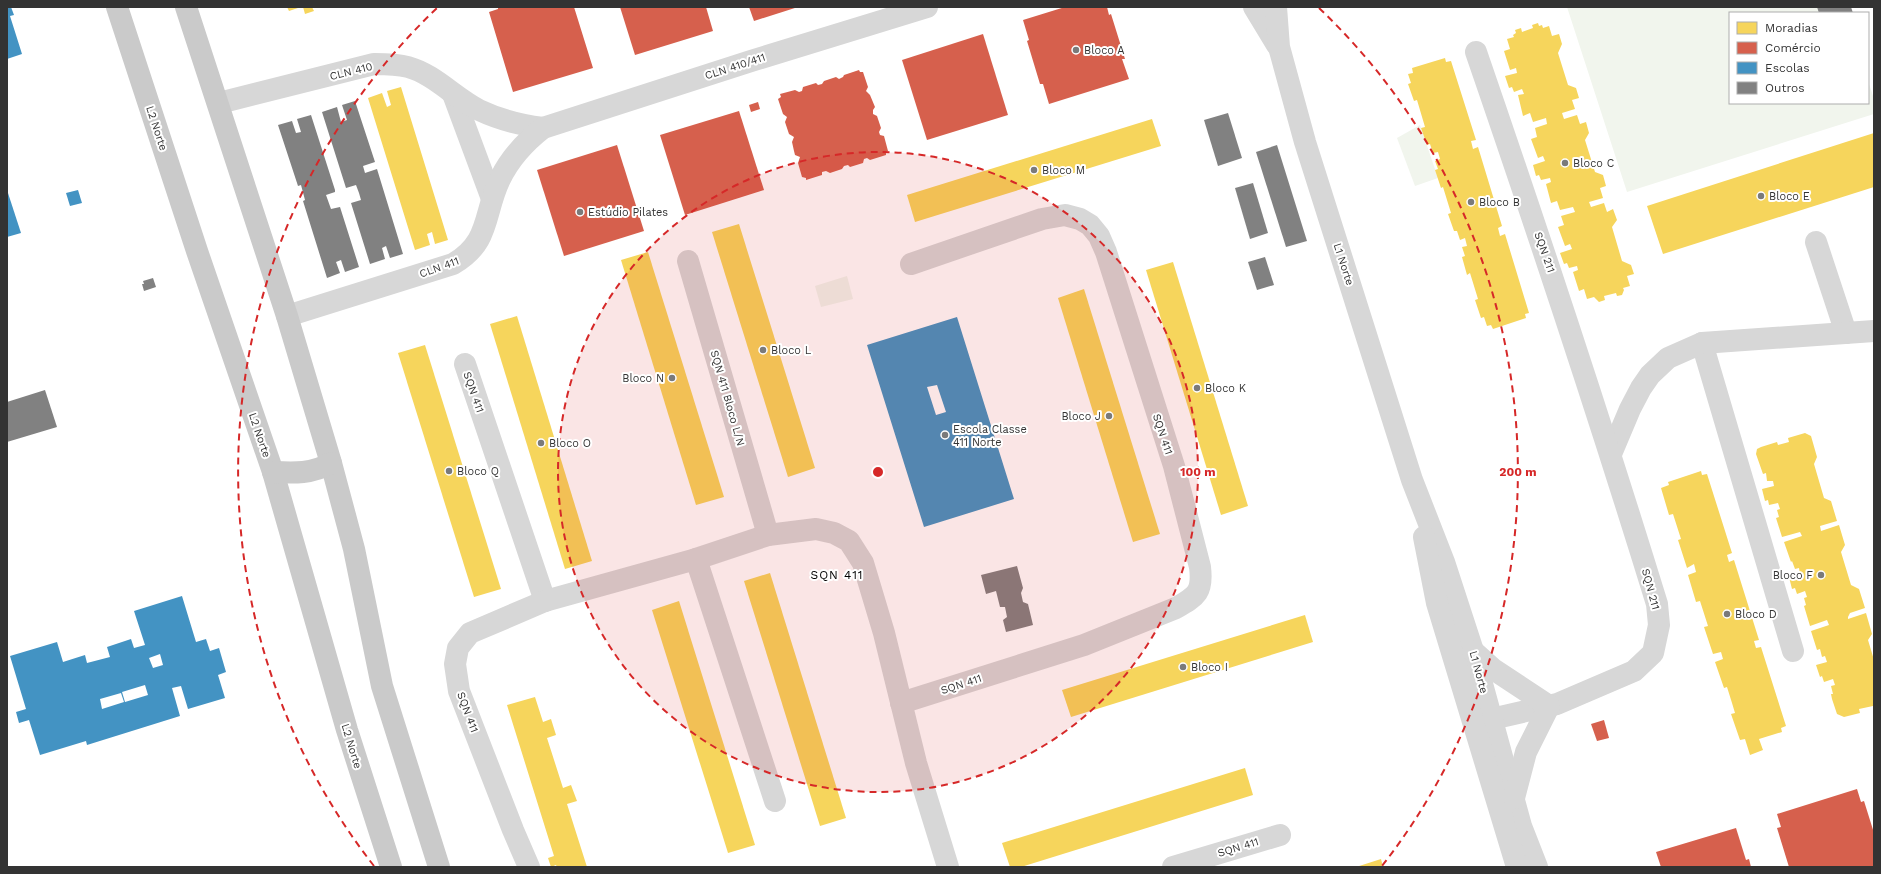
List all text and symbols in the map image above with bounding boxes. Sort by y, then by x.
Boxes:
legend [1729,12,1869,104]
text: Moradias [1765,21,1818,35]
text: Comércio [1765,41,1821,55]
place label: Bloco A [1084,44,1124,57]
marker: Bloco A [1071,45,1081,55]
street label: CLN 410/411 [703,51,767,82]
street label: CLN 410 [328,60,374,83]
text: Escolas [1765,61,1810,75]
text: Outros [1765,81,1805,95]
street label: L2 Norte [143,104,170,152]
place label: Bloco C [1573,157,1615,170]
marker: Bloco C [1560,158,1570,168]
place label: Bloco M [1042,164,1085,177]
marker: Bloco M [1029,165,1039,175]
place label: Bloco E [1769,190,1810,203]
marker: Bloco E [1756,191,1766,201]
place label: Bloco B [1479,196,1520,209]
marker: Bloco B [1466,197,1476,207]
place label: Estúdio Pilates [588,206,668,219]
marker: Estúdio Pilates [575,207,585,217]
street label: SQN 211 [1532,230,1558,274]
street label: L1 Norte [1331,241,1356,287]
street label: CLN 411 [418,254,461,281]
place label: Bloco L [771,344,812,357]
marker: Bloco L [758,345,768,355]
street label: SQN 411 Bloco L/N [708,349,747,448]
street label: SQN 411 [461,370,487,414]
place label: Bloco N [622,372,664,385]
marker: Bloco N [667,373,677,383]
place label: Bloco K [1205,382,1246,395]
marker: Bloco K [1192,383,1202,393]
place label: Bloco J [1061,410,1101,423]
street label: L2 Norte [246,411,273,459]
marker: Bloco J [1104,411,1114,421]
street label: SQN 411 [1150,412,1175,456]
place label: Escola Classe 411 Norte [953,423,1027,449]
marker: Escola Classe 411 Norte [940,430,950,440]
place label: Bloco O [549,437,591,450]
marker: Bloco O [536,438,546,448]
place label: Bloco Q [457,465,499,478]
centre of rings [871,465,885,479]
text: 100 m [1180,465,1216,479]
text: 200 m [1499,465,1537,479]
marker: Bloco Q [444,466,454,476]
street label: SQN 211 [1639,567,1662,611]
district label: SQN 411 [810,568,864,582]
place label: Bloco F [1773,569,1813,582]
marker: Bloco F [1816,570,1826,580]
place label: Bloco D [1735,608,1777,621]
marker: Bloco D [1722,609,1732,619]
street label: L1 Norte [1467,649,1490,695]
place label: Bloco I [1191,661,1228,674]
marker: Bloco I [1178,662,1188,672]
street label: SQN 411 [939,672,983,697]
street label: SQN 411 [454,690,481,734]
street label: L2 Norte [339,722,365,770]
street label: SQN 411 [1216,835,1260,860]

